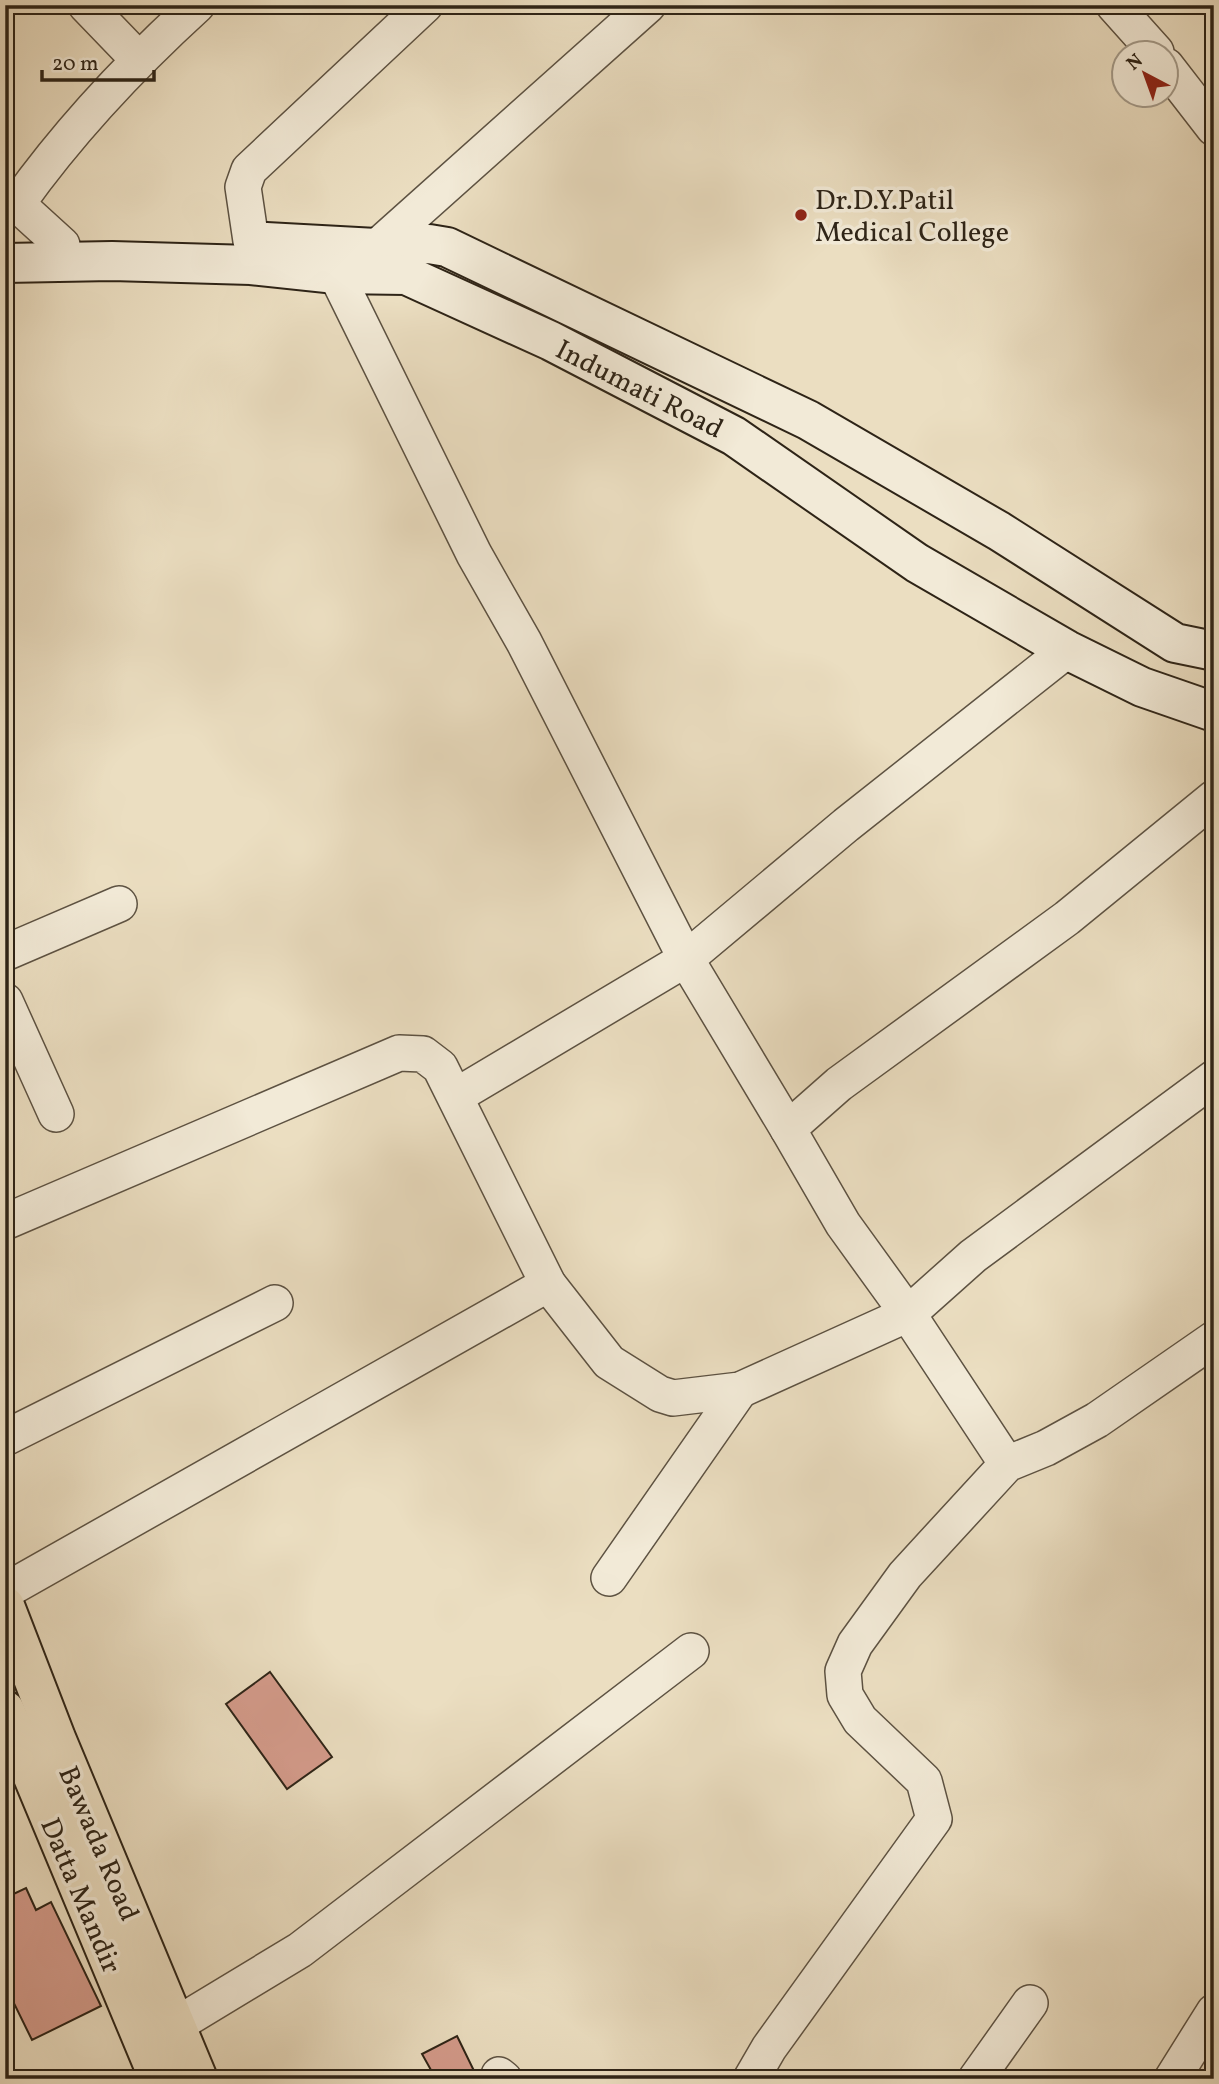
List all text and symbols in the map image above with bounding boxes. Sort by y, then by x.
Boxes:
scale bar [42,38,154,82]
north arrow [1110,38,1180,108]
text: N [1121,48,1149,77]
text: 20 m [52,50,98,79]
place label: Dr.D.Y.Patil Medical College [815,182,1009,253]
marker: Dr.D.Y.Patil Medical College [793,207,809,223]
street label: Indumati Road [548,331,730,449]
street label: Bawada Road [48,1761,148,1927]
street label: Datta Mandir [29,1812,130,1980]

